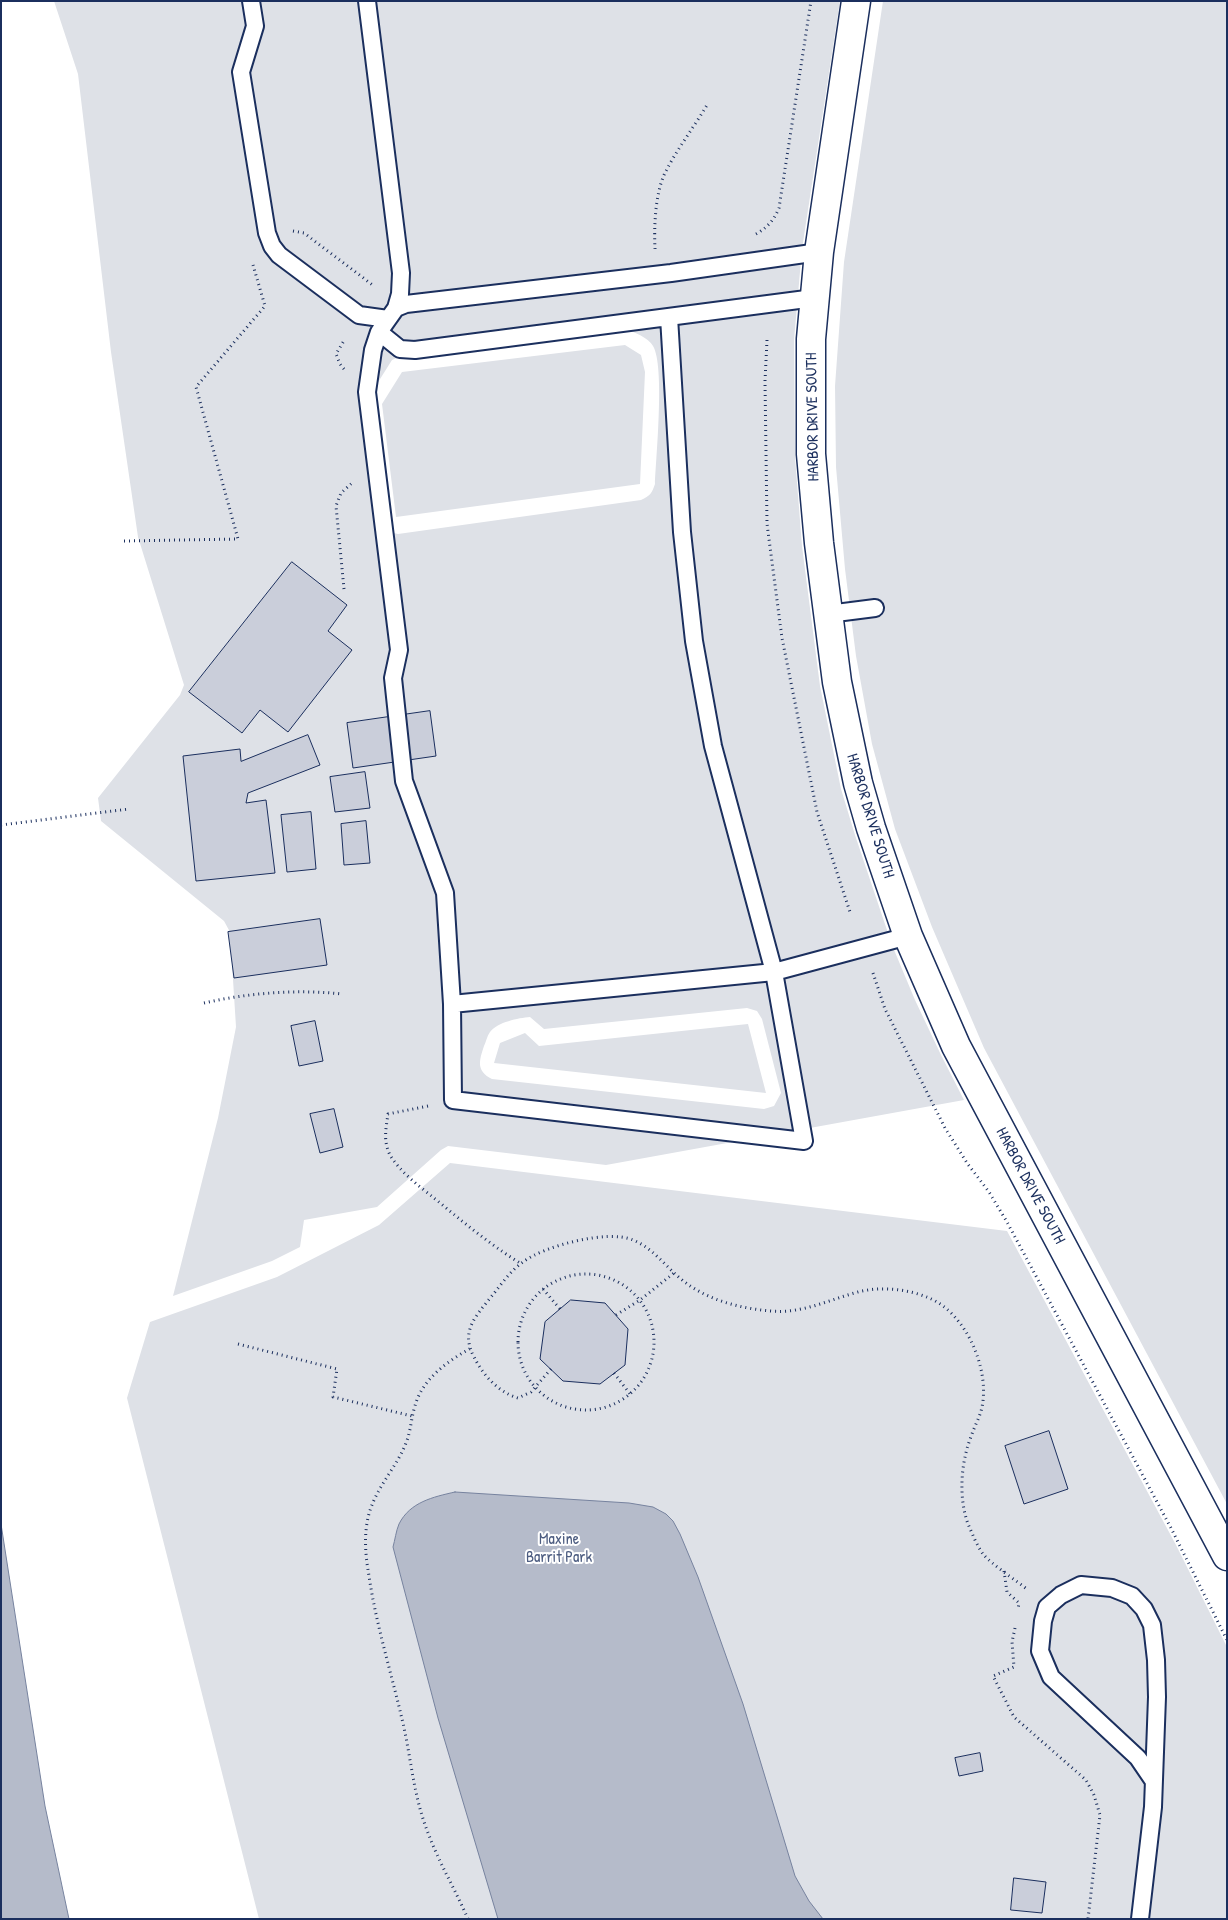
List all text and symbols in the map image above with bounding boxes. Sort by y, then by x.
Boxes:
street label: HARBOR DRIVE SOUTH [802,352,824,482]
street label: HARBOR DRIVE SOUTH [842,752,898,880]
street label: HARBOR DRIVE SOUTH [991,1125,1069,1247]
park label: Maxine Barrit Park [526,1530,592,1568]

